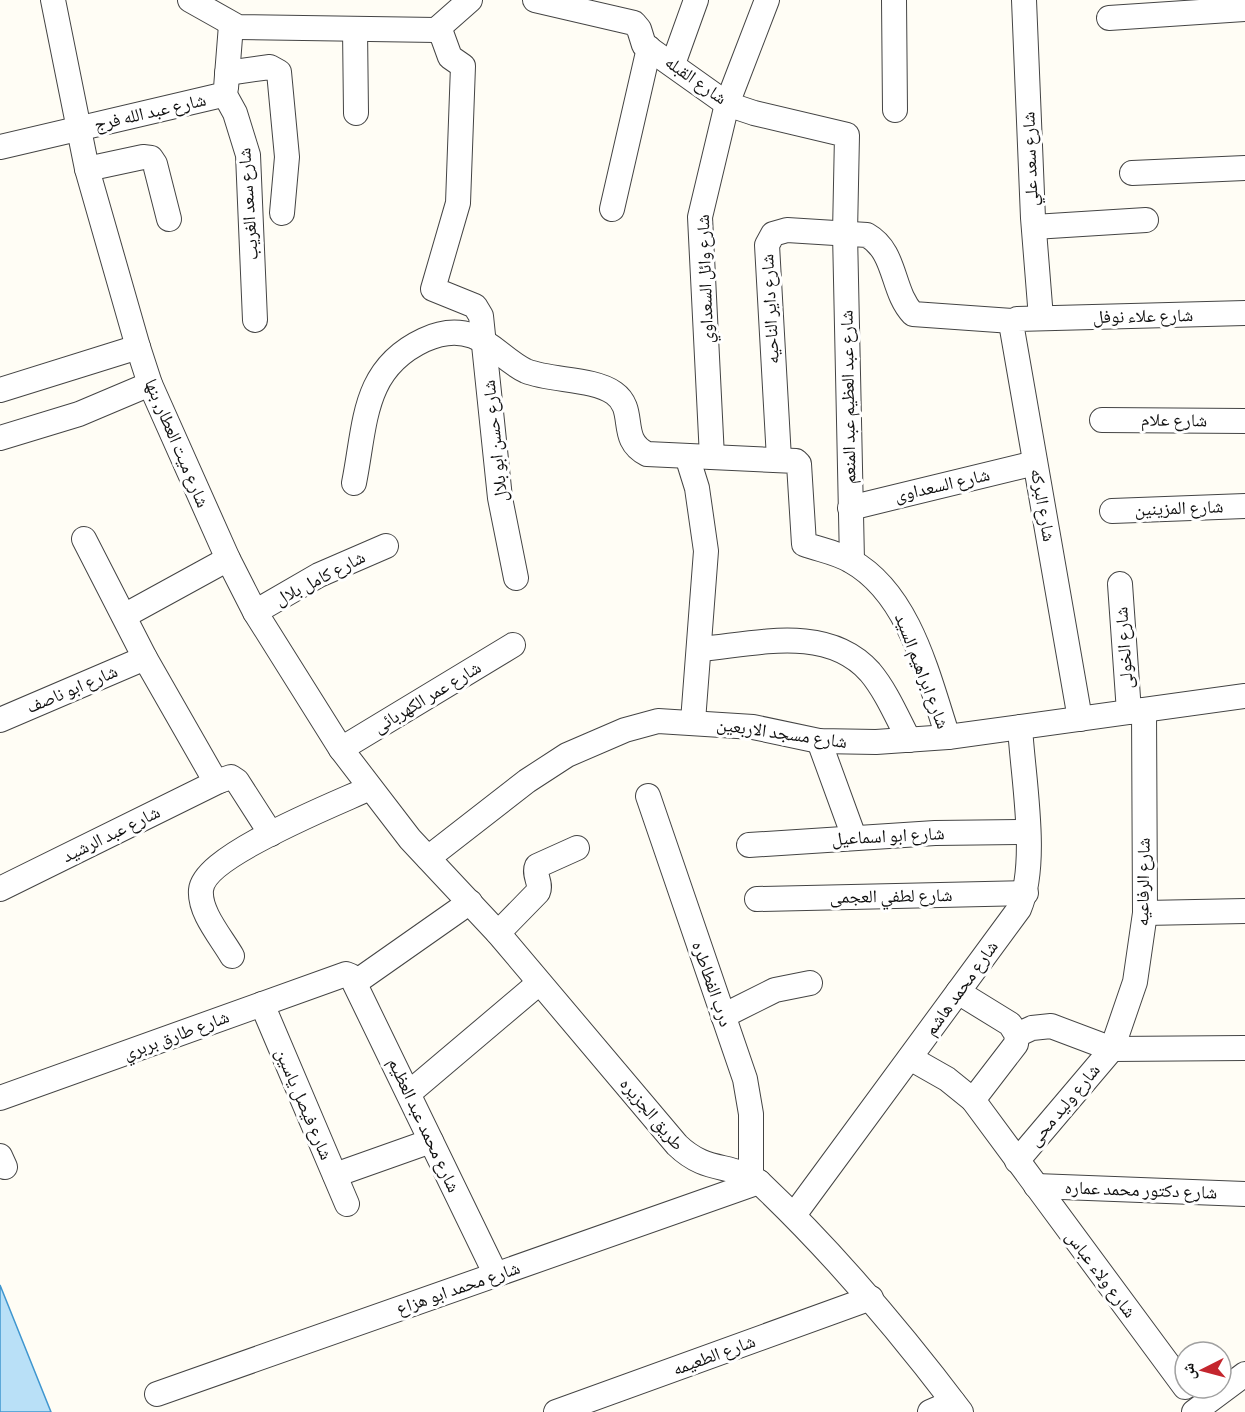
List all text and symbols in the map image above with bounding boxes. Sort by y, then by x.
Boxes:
street label: شارع القبله [661,52,731,109]
street label: شارع عبد الله فرج [92,89,208,137]
street label: شارع سعد علي [1018,111,1046,207]
street label: شارع سعد الغريب [234,147,263,261]
street label: شارع وائل السعداوي [693,214,722,344]
street label: شارع داير الناحيه [757,253,784,365]
street label: شارع علاء نوفل [1093,305,1193,328]
street label: شارع عبد العظيم عبد المنعم [836,310,862,484]
street label: شارع ميت العطار, بنها [140,376,213,511]
street label: شارع حسن ابو بلال [479,379,512,503]
street label: شارع علام [1141,409,1207,433]
street label: شارع السعداوى [892,464,992,507]
street label: شارع البركه [1026,467,1059,543]
street label: شارع المزينين [1134,496,1224,521]
street label: شارع كامل بلال [272,547,369,610]
street label: شارع الخولى [1111,606,1138,690]
street label: شارع ابراهيم السيد [889,610,953,732]
street label: شارع عمر الكهربائى [370,657,485,738]
street label: شارع ابو ناصف [23,661,121,718]
street label: شارع مسجد الاربعين [715,714,849,753]
street label: شارع عبد الرشيد [59,802,163,867]
street label: شارع ابو اسماعيل [831,823,945,850]
street label: شارع الرفاعيه [1132,837,1155,927]
street label: شارع لطفي العجمى [829,885,953,912]
street label: شارع محمد هاشم [920,937,1004,1040]
street label: درب الفطاطره [688,939,736,1030]
street label: شارع طارق بربري [120,1007,233,1068]
street label: شارع فيصل ياسين [271,1045,336,1163]
street label: شارع محمد عبد العظيم [382,1055,464,1196]
street label: شارع وليد محى [1024,1060,1105,1151]
street label: طريق الجزيره [615,1074,688,1155]
street label: شارع دكتور محمد عماره [1064,1177,1218,1204]
street label: شارع ولاء عباس [1061,1227,1140,1322]
street label: شارع محمد ابو هزاع [393,1257,523,1320]
street label: شارع الطعيمه [670,1331,758,1380]
north arrow [1173,1340,1233,1400]
text: ش [1179,1362,1199,1381]

